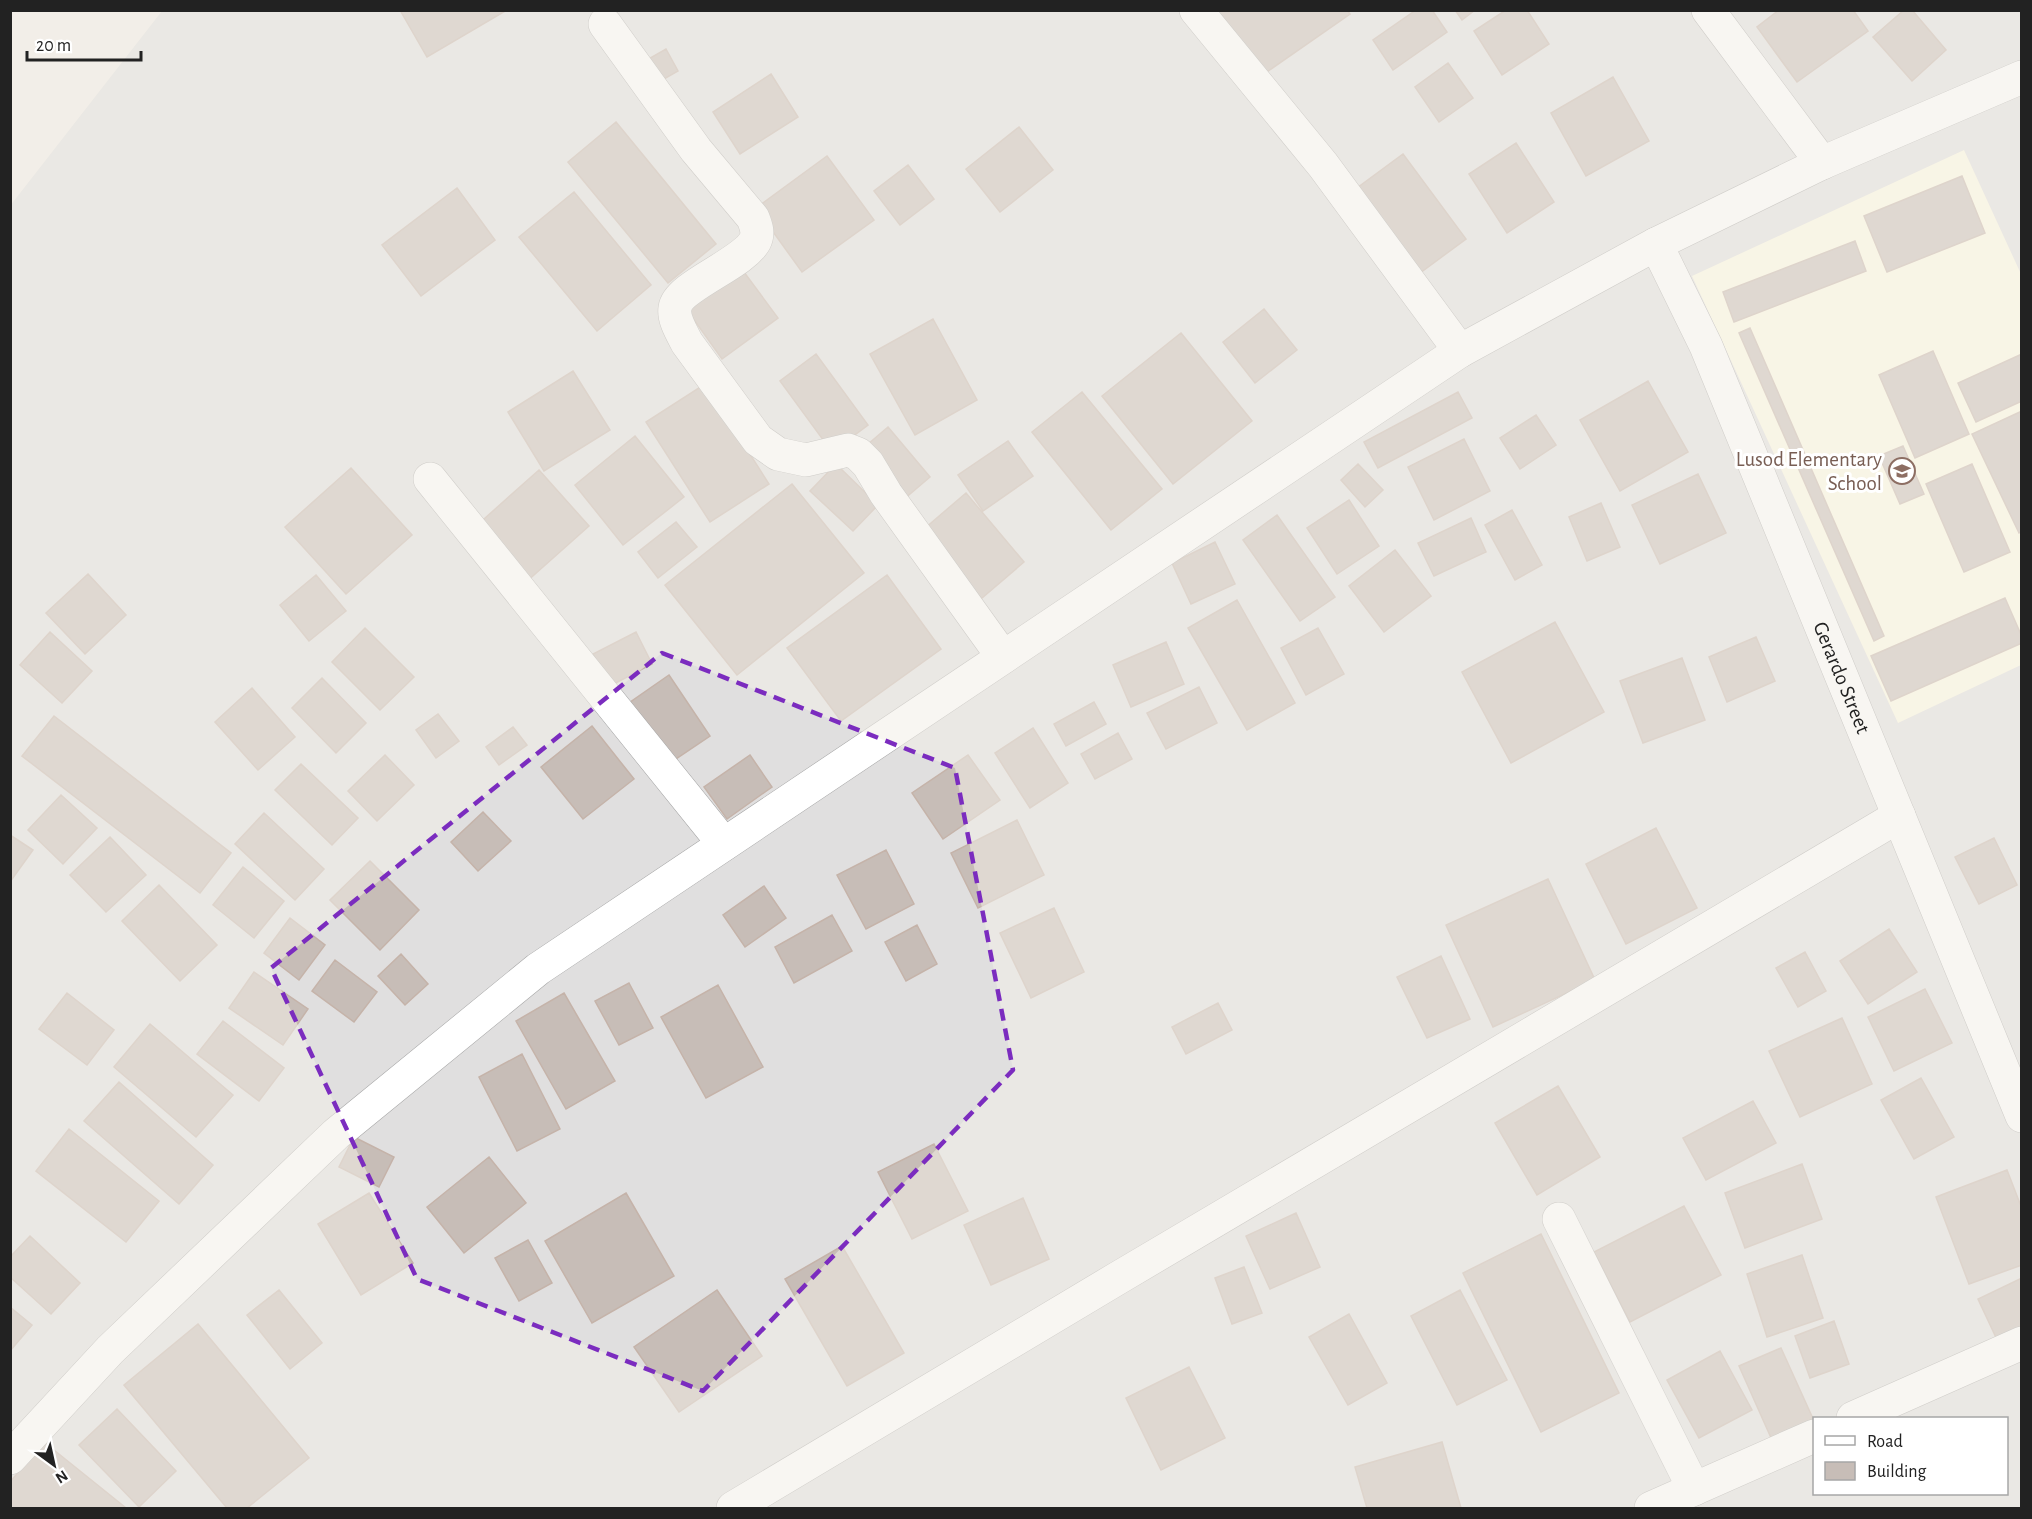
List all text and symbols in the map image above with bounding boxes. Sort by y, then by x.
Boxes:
scale bar [27,24,141,62]
text: 20 m [36,37,71,55]
place label: Lusod Elementary School [1736,449,1882,494]
school or university icon: Lusod Elementary School [1887,456,1917,486]
street label: Gerardo Street [1810,619,1874,737]
legend [1813,1417,2008,1495]
text: Road [1867,1433,1903,1451]
north arrow [24,1435,84,1495]
text: Building [1867,1463,1927,1481]
text: N [53,1467,71,1486]

